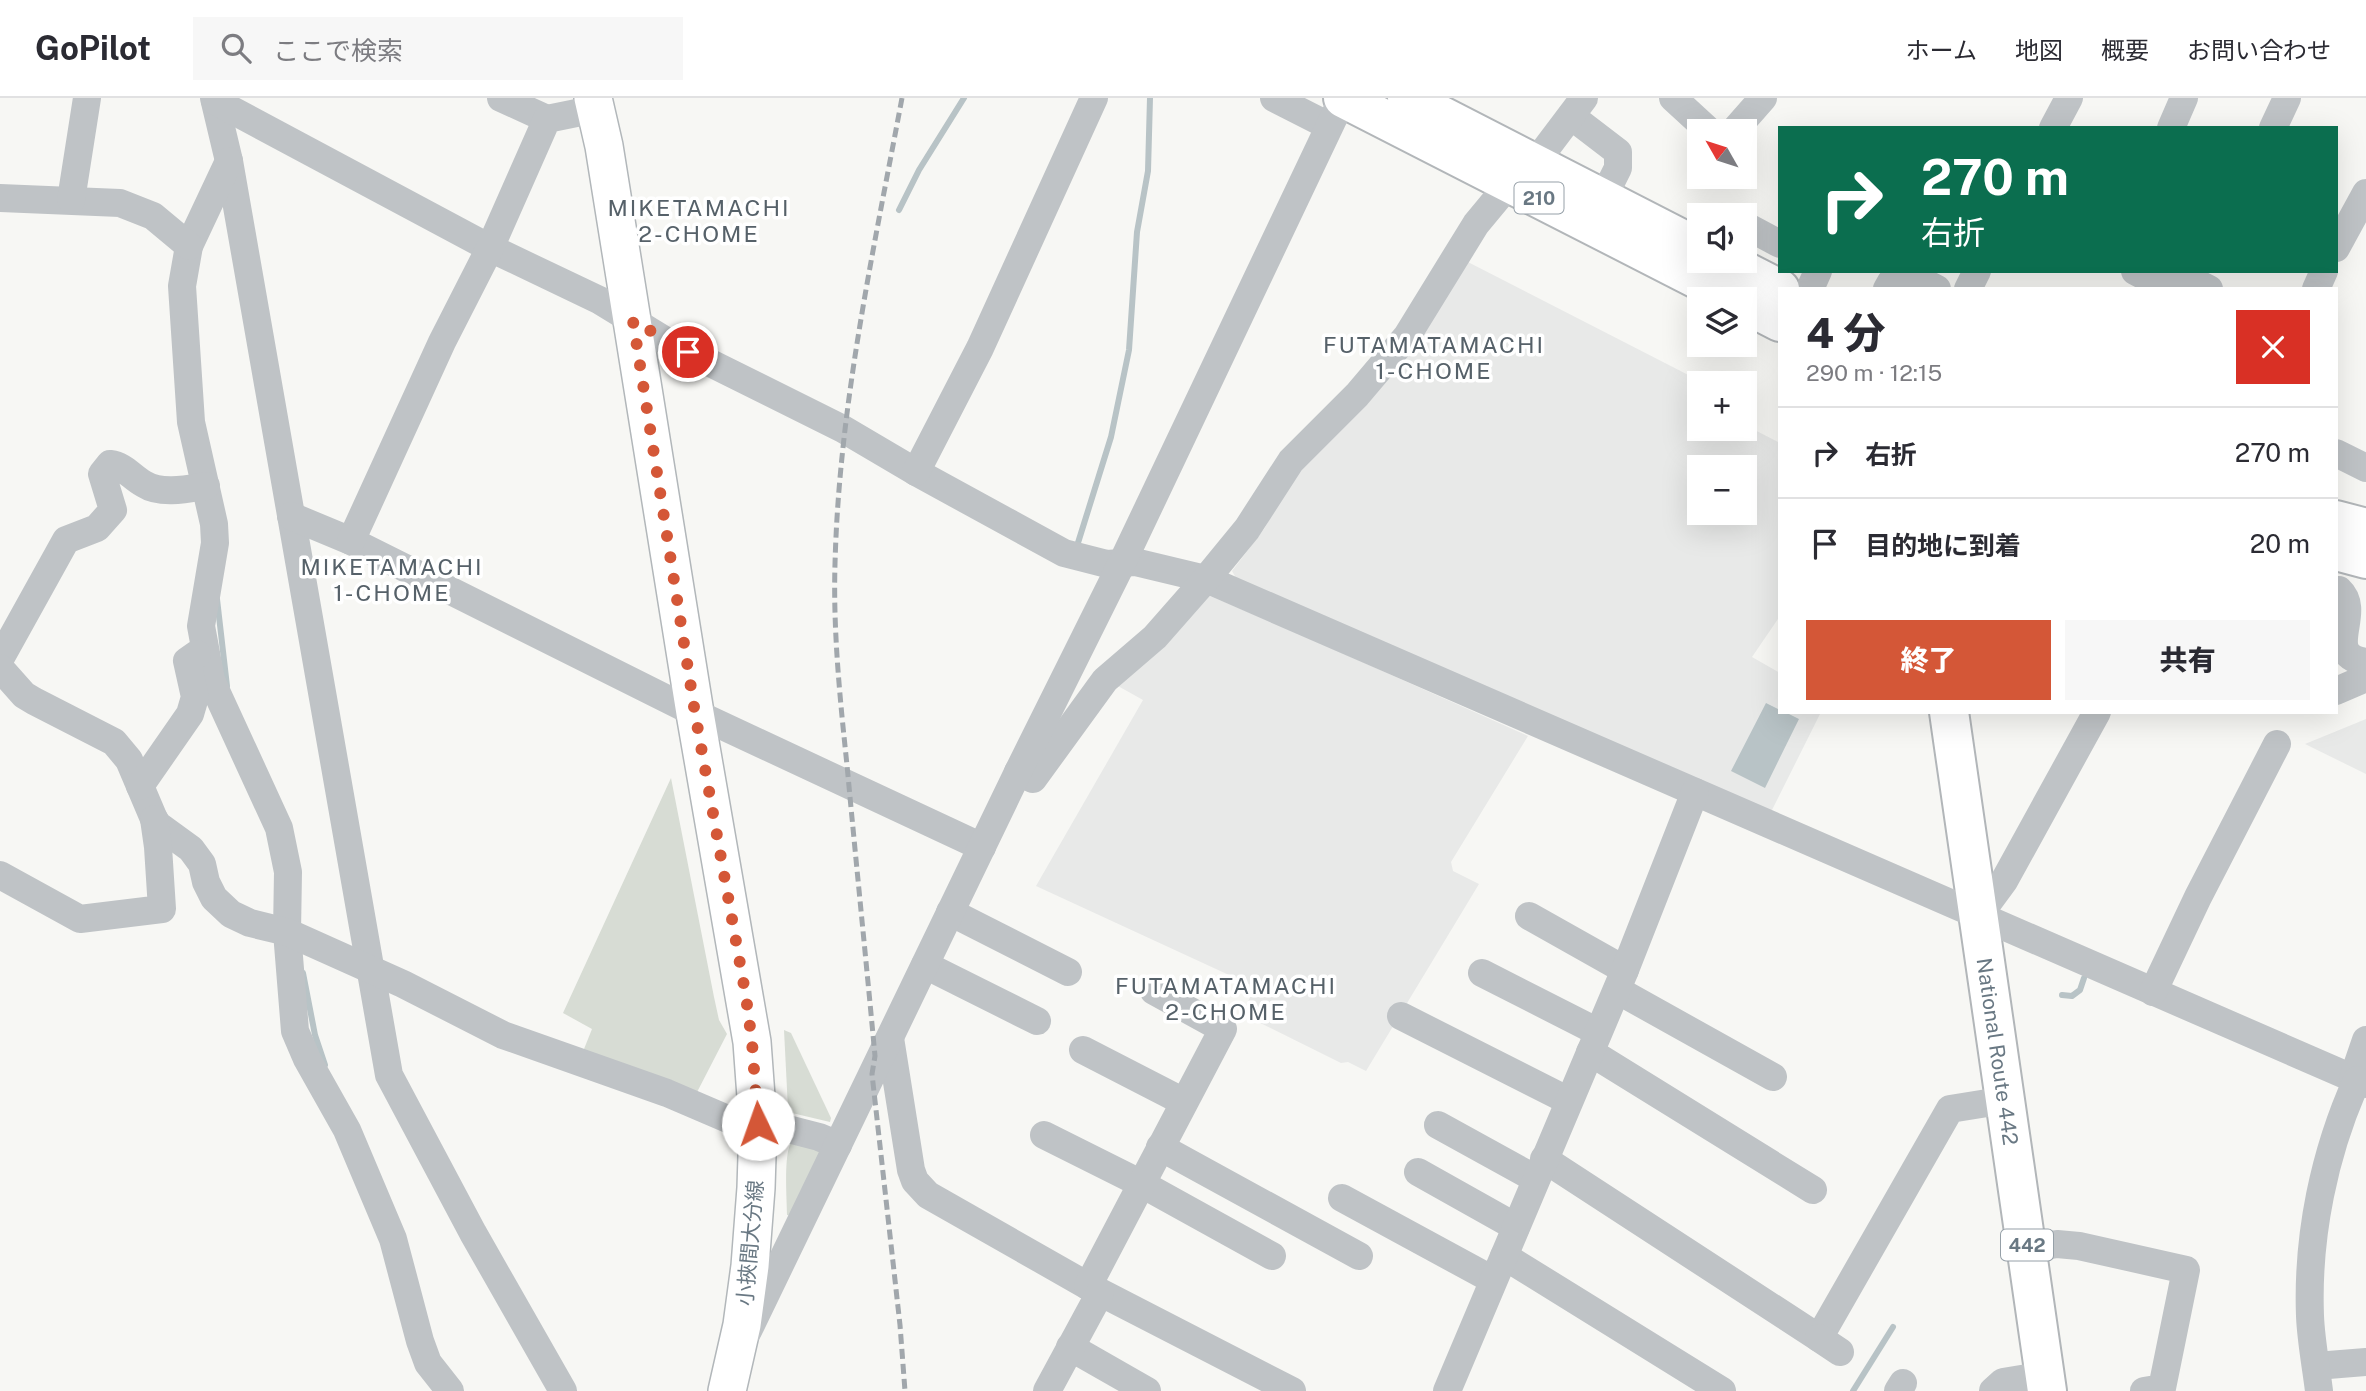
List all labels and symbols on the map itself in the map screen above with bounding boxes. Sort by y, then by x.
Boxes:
north arrow [1687,119,1757,189]
road number: 210 [1514,183,1564,214]
district label: MIKETAMACHI 2-CHOME [607,194,791,247]
pin [658,322,718,382]
district label: FUTAMATAMACHI 1-CHOME [1323,331,1545,384]
district label: MIKETAMACHI 1-CHOME [300,553,484,606]
street label: National Route 442 [1972,956,2024,1147]
district label: FUTAMATAMACHI 2-CHOME [1115,972,1337,1025]
position arrow [721,1087,795,1161]
street label: 小挾間大分線 [732,1179,768,1307]
road number: 442 [2001,1230,2053,1260]

